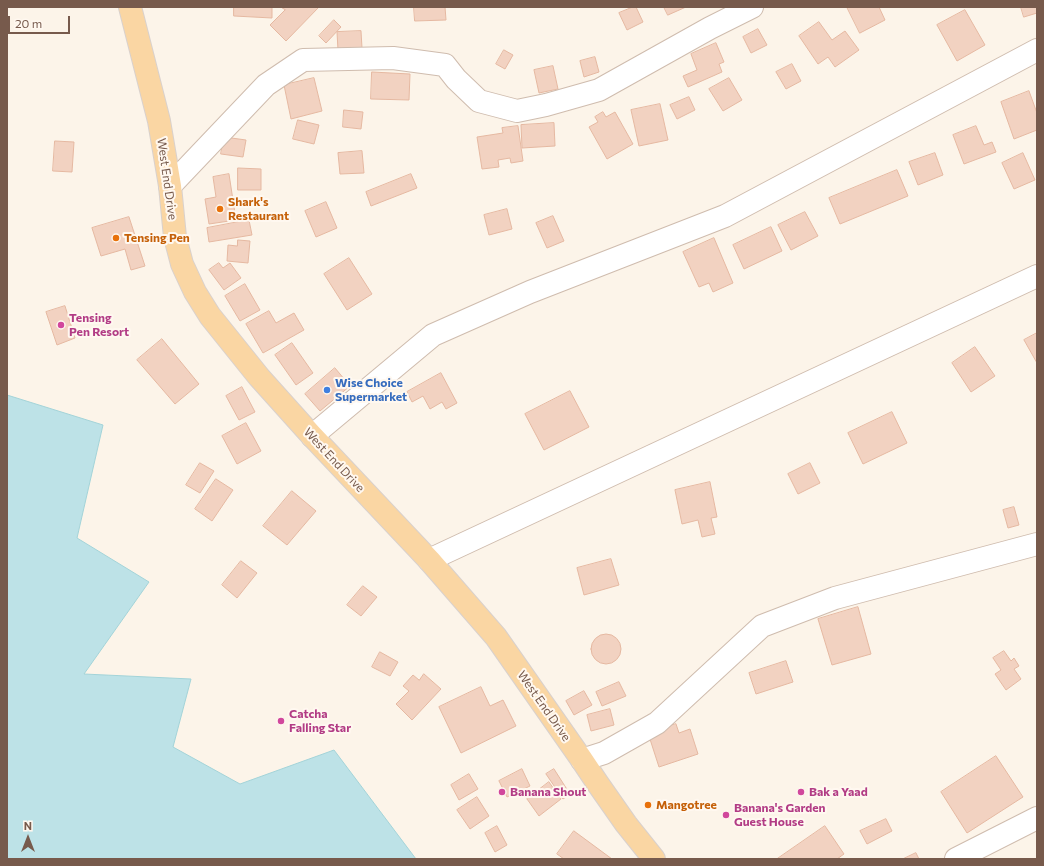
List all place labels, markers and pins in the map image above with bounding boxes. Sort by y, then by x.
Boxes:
place label: Shark's Restaurant [228,195,289,223]
marker: Shark's Restaurant [215,204,225,214]
place label: Tensing Pen [124,231,190,245]
marker: Tensing Pen [111,233,121,243]
place label: Tensing Pen Resort [69,311,129,339]
marker: Tensing Pen Resort [56,320,66,330]
place label: Wise Choice Supermarket [335,376,407,404]
marker: Wise Choice Supermarket [322,385,332,395]
place label: Catcha Falling Star [289,707,351,735]
marker: Catcha Falling Star [276,716,286,726]
place label: Banana Shout [510,785,586,799]
place label: Bak a Yaad [809,785,868,799]
marker: Banana Shout [497,787,507,797]
marker: Bak a Yaad [796,787,806,797]
place label: Mangotree [656,798,717,812]
marker: Mangotree [643,800,653,810]
place label: Banana's Garden Guest House [734,801,826,829]
marker: Banana's Garden Guest House [721,810,731,820]

